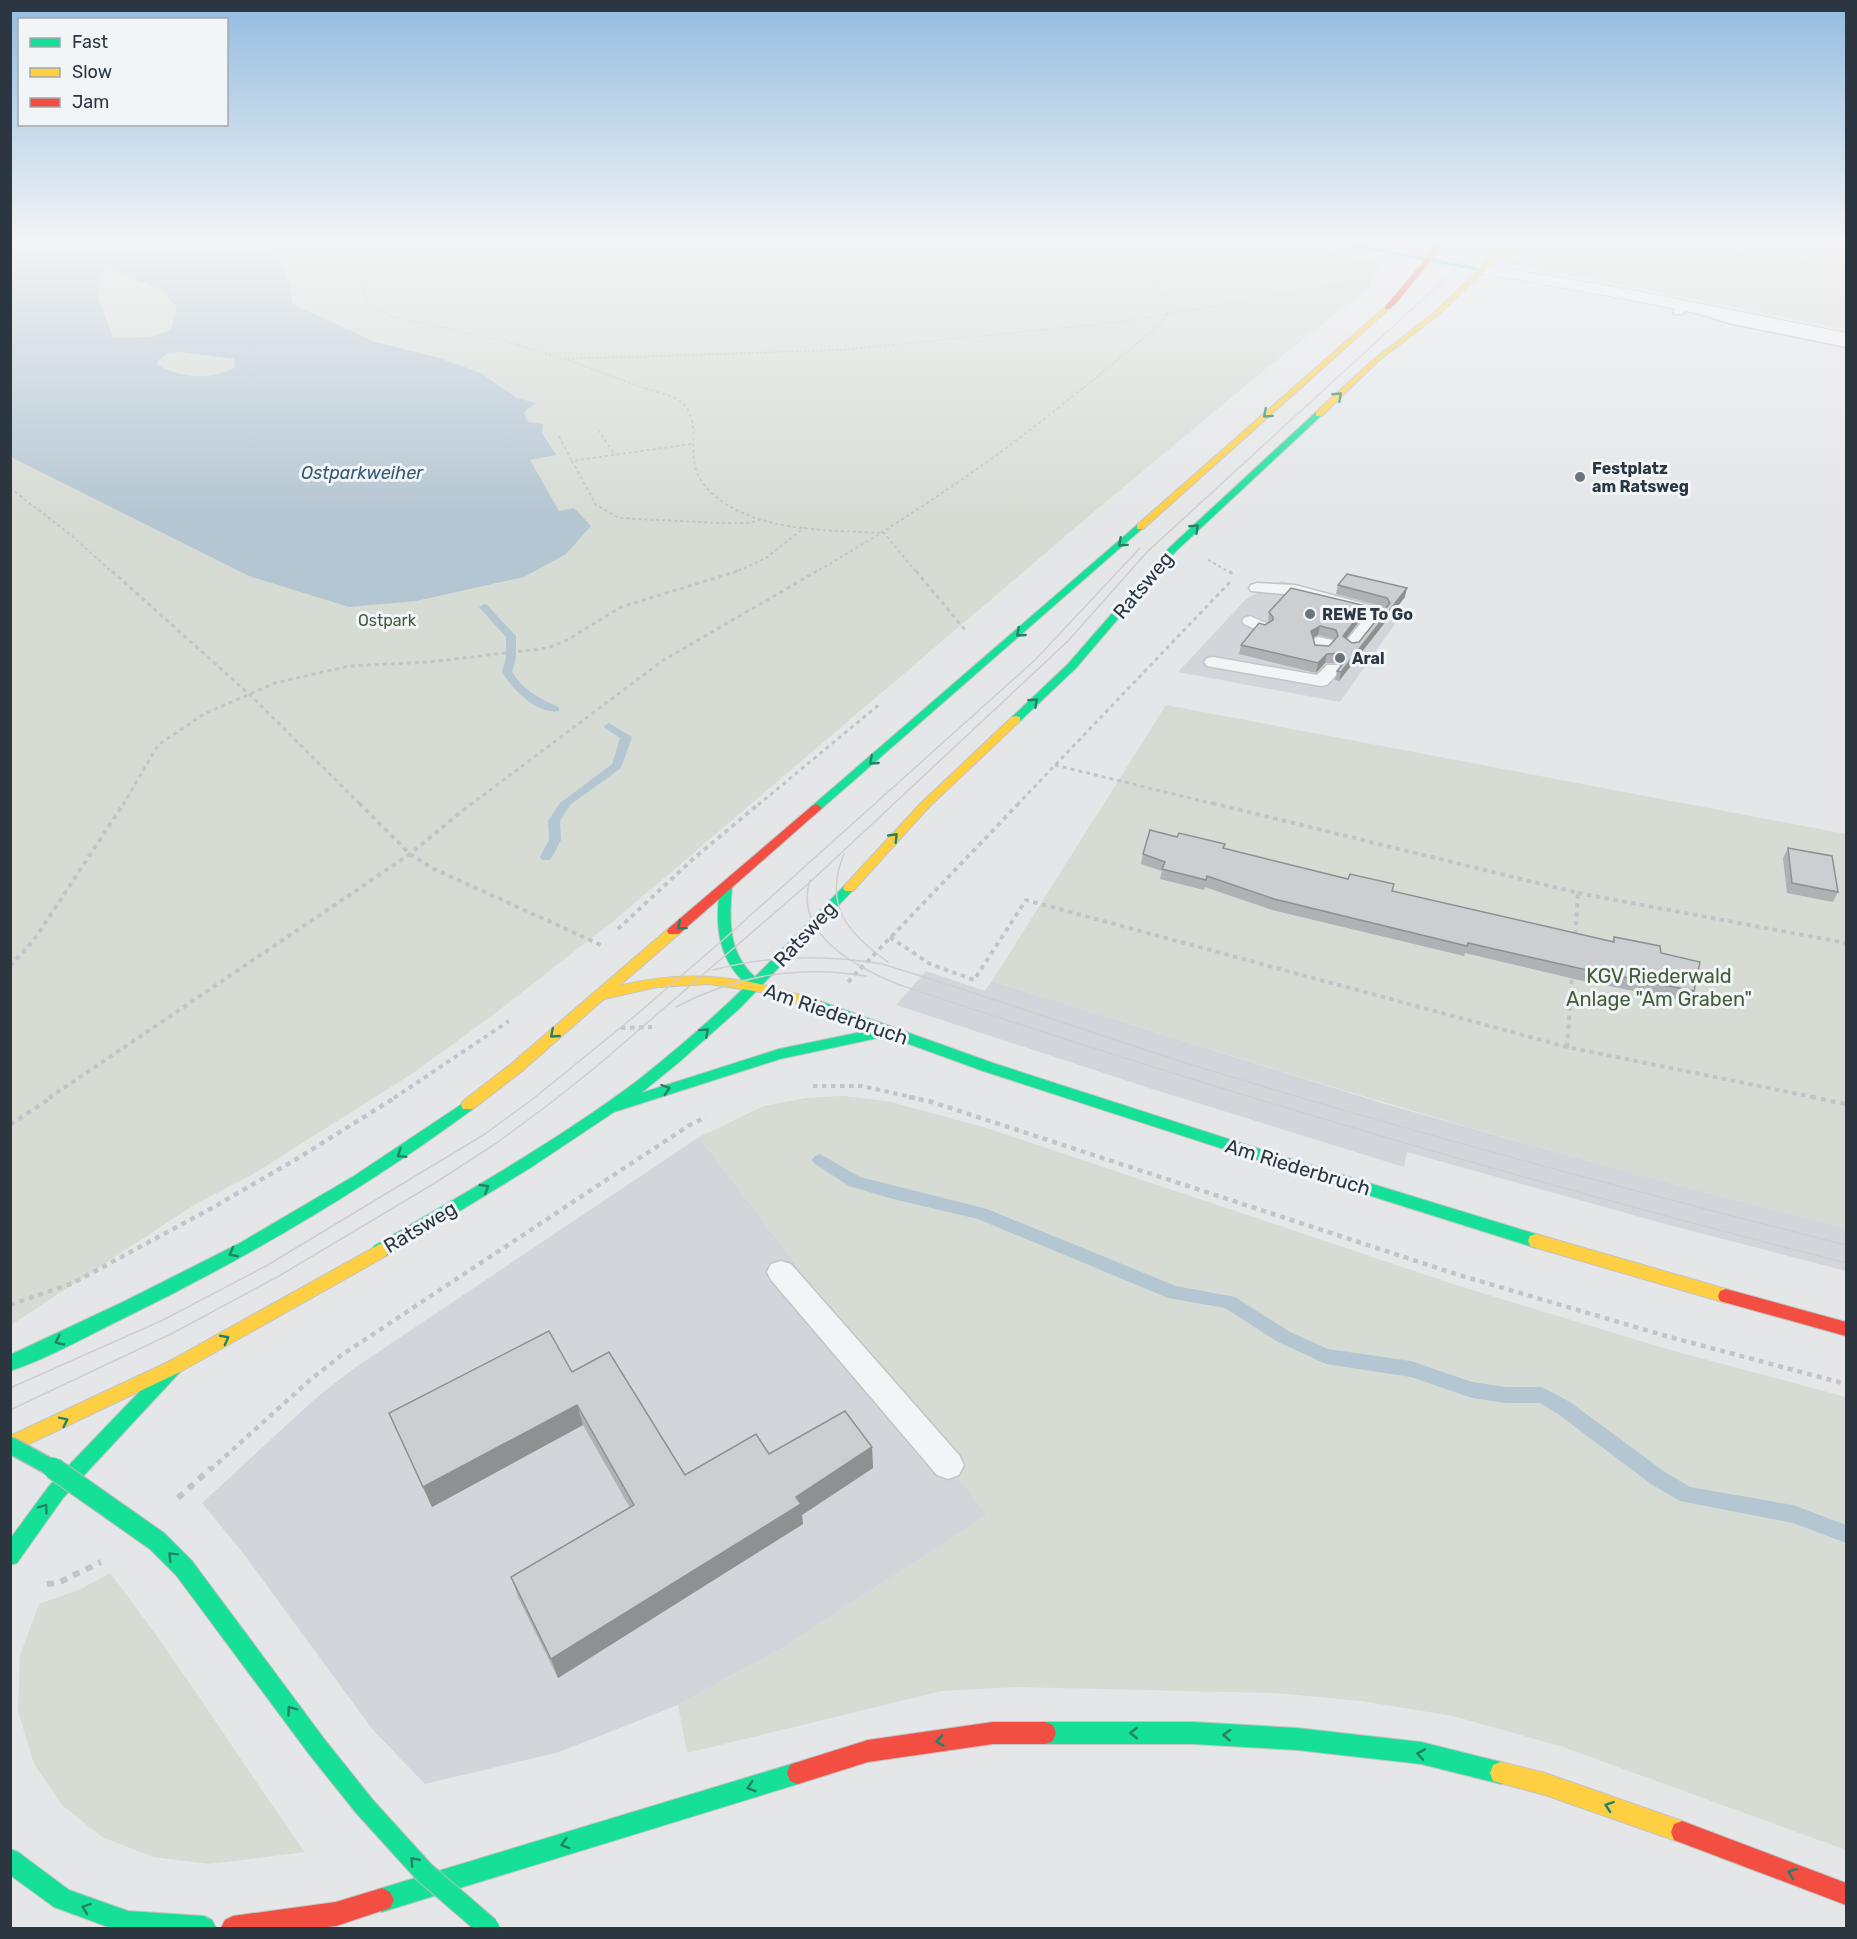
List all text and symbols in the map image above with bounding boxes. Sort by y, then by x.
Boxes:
legend [18,18,228,126]
text: Fast [72,31,108,53]
text: Slow [72,61,112,83]
text: Jam [72,91,109,113]
one-way arrow [1330,392,1341,403]
one-way arrow [1263,407,1274,418]
place label: Festplatz am Ratsweg [1592,459,1689,496]
water label: Ostparkweiher [301,462,424,484]
marker: Festplatz am Ratsweg [1573,470,1587,484]
one-way arrow [1187,525,1198,536]
one-way arrow [1118,536,1128,547]
street label: Ratsweg [1108,546,1178,624]
place label: REWE To Go [1322,605,1413,624]
marker: REWE To Go [1303,607,1317,621]
park label: Ostpark [358,611,417,630]
one-way arrow [1016,626,1027,637]
place label: Aral [1352,649,1385,668]
marker: Aral [1333,651,1347,665]
one-way arrow [1027,698,1038,709]
one-way arrow [869,754,880,765]
one-way arrow [886,834,897,845]
street label: Ratsweg [769,896,841,972]
one-way arrow [677,918,688,929]
park label: KGV Riederwald Anlage "Am Graben" [1566,964,1752,1011]
street label: Am Riederbruch [761,978,911,1050]
one-way arrow [551,1027,561,1038]
one-way arrow [698,1028,709,1039]
one-way arrow [660,1084,671,1097]
street label: Am Riederbruch [1222,1133,1374,1201]
one-way arrow [396,1147,407,1158]
one-way arrow [479,1184,489,1196]
street label: Ratsweg [379,1196,461,1258]
one-way arrow [228,1246,239,1258]
one-way arrow [54,1334,65,1346]
one-way arrow [219,1335,229,1346]
one-way arrow [57,1416,68,1428]
one-way arrow [37,1503,48,1514]
one-way arrow [168,1552,178,1563]
one-way arrow [287,1706,298,1717]
one-way arrow [1130,1727,1139,1739]
one-way arrow [1223,1729,1232,1742]
one-way arrow [935,1734,945,1746]
one-way arrow [1417,1748,1427,1761]
one-way arrow [746,1780,757,1792]
one-way arrow [1604,1801,1615,1814]
one-way arrow [560,1837,571,1849]
one-way arrow [410,1858,421,1868]
one-way arrow [1787,1868,1798,1881]
one-way arrow [81,1902,92,1915]

